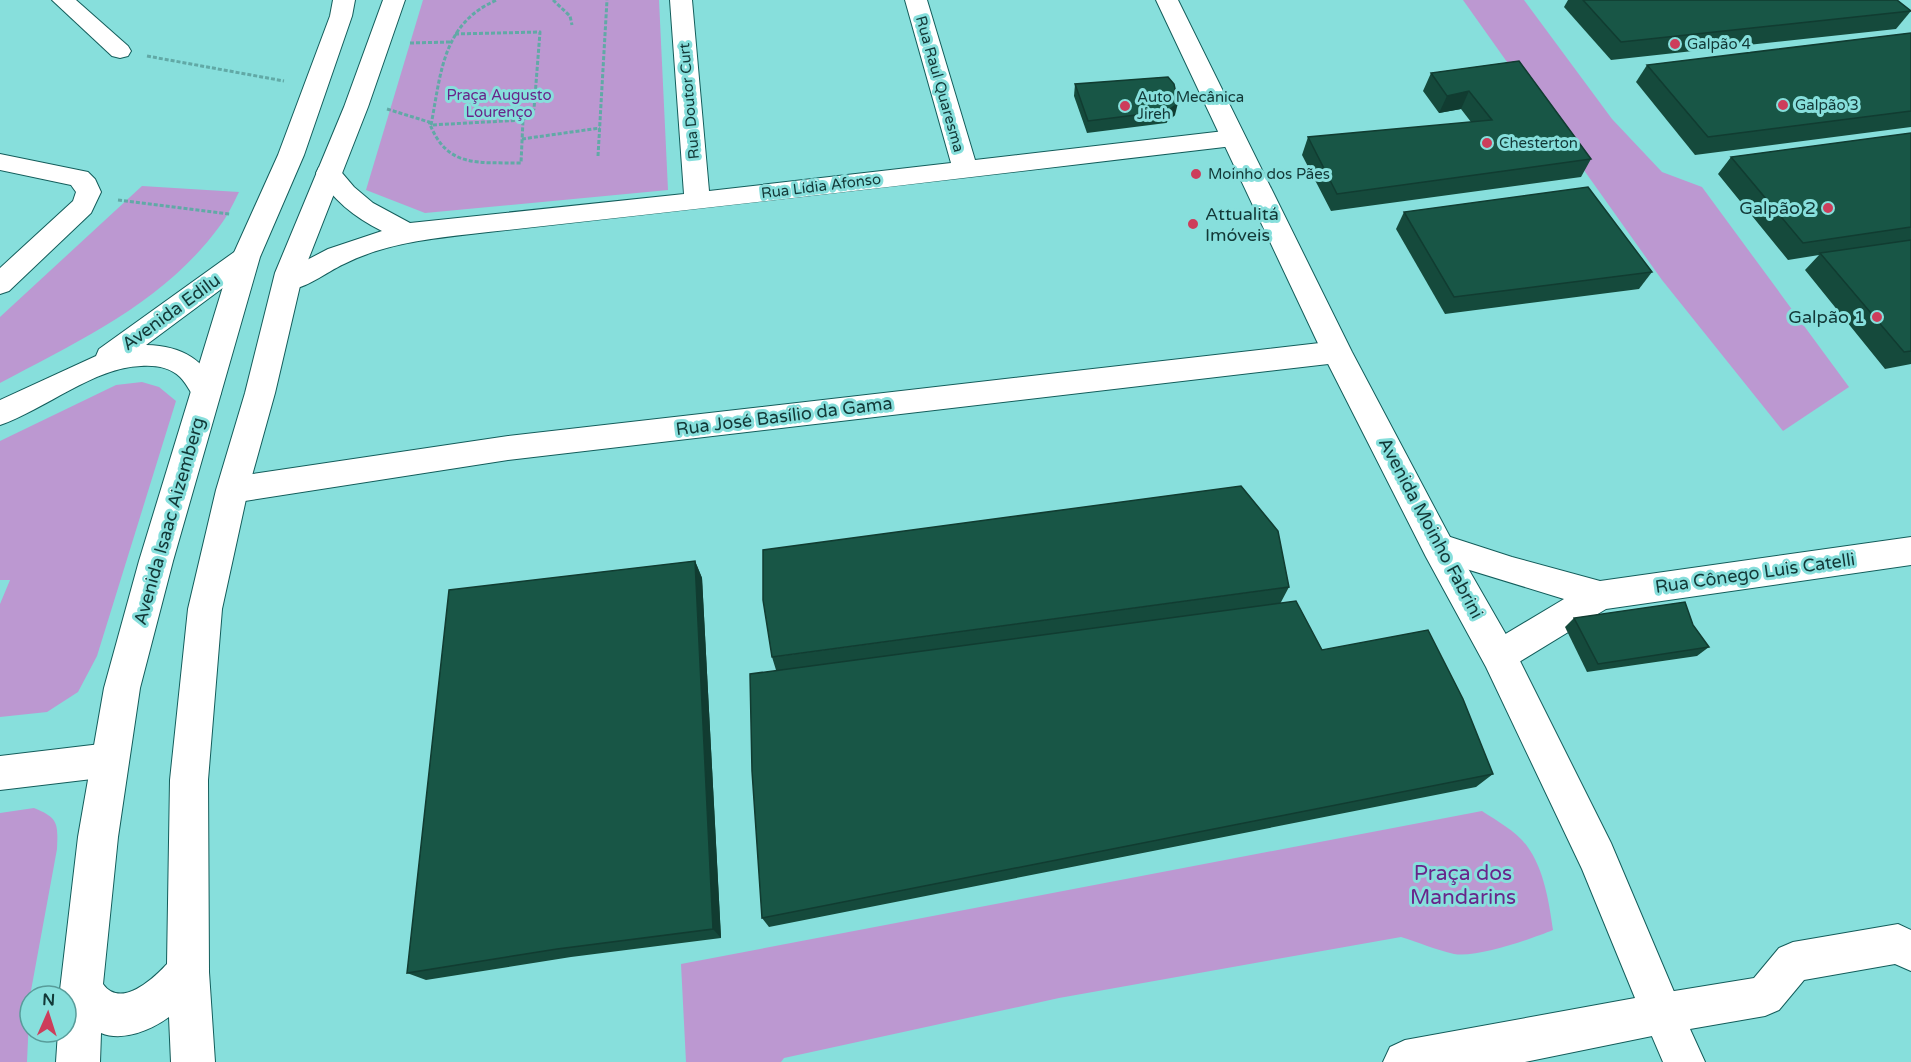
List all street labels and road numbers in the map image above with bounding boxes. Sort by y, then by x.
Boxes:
street label: Rua Raul Quaresma [912,14,968,154]
street label: Rua Doutor Curt [675,42,703,160]
street label: Rua Lídia Afonso [760,170,882,202]
street label: Avenida Edilu [117,269,225,355]
street label: Rua José Basílio da Gama [674,392,894,440]
street label: Avenida Isaac Aizemberg [129,415,209,627]
street label: Avenida Moinho Fabrini [1374,434,1488,622]
street label: Rua Cônego Luis Catelli [1654,548,1856,598]

